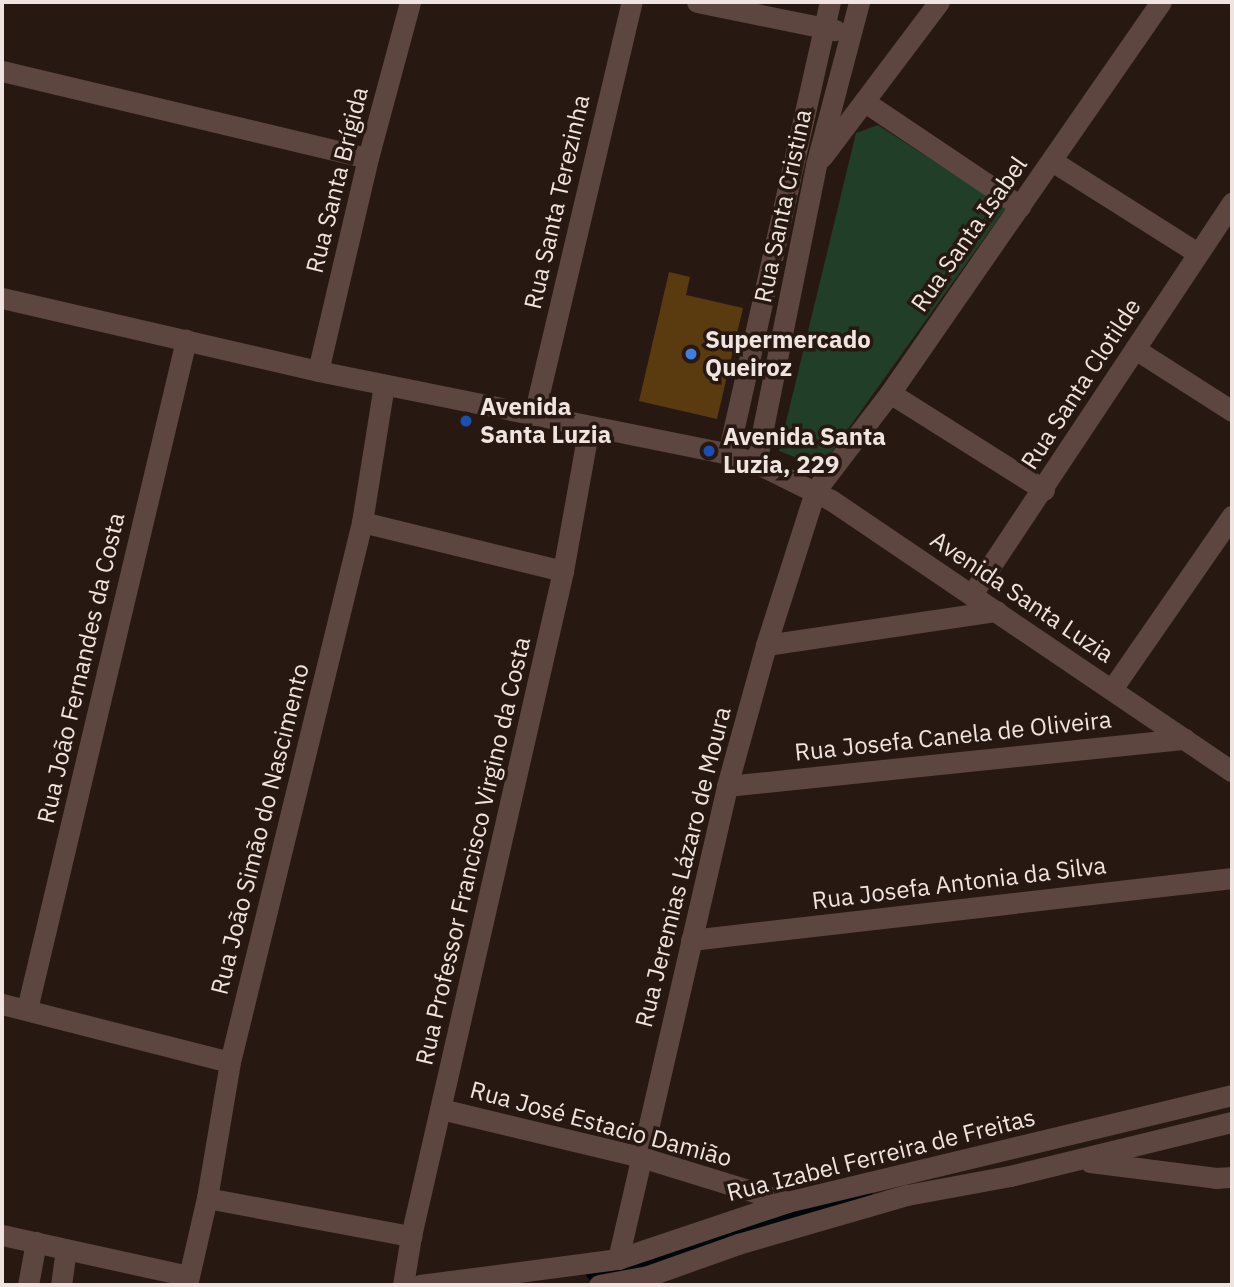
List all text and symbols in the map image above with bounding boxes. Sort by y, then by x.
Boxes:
street label: Rua Santa Brígida [300,84,374,276]
street label: Rua Santa Terezinha [518,92,596,312]
street label: Rua Santa Cristina [748,107,818,305]
street label: Rua Santa Isabel [905,151,1033,317]
street label: Rua Santa Clotilde [1015,293,1147,475]
place label: Supermercado Queiroz [705,326,871,382]
marker: Supermercado Queiroz [683,346,699,362]
place label: Avenida Santa Luzia [480,393,611,449]
marker: Avenida Santa Luzia [458,413,474,429]
place label: Avenida Santa Luzia, 229 [723,423,886,479]
marker: Avenida Santa Luzia, 229 [701,443,717,459]
street label: Rua João Fernandes da Costa [31,510,131,826]
street label: Avenida Santa Luzia [925,525,1119,669]
street label: Rua Professor Francisco Virgino da Costa [410,634,536,1068]
street label: Rua João Simão do Nascimento [205,661,315,997]
street label: Rua Jeremias Lázaro de Moura [629,704,737,1030]
street label: Rua Josefa Canela de Oliveira [793,705,1113,767]
street label: Rua Josefa Antonia da Silva [810,851,1108,915]
street label: Rua José Estacio Damião [467,1075,735,1173]
street label: Rua Izabel Ferreira de Freitas [724,1103,1038,1207]

